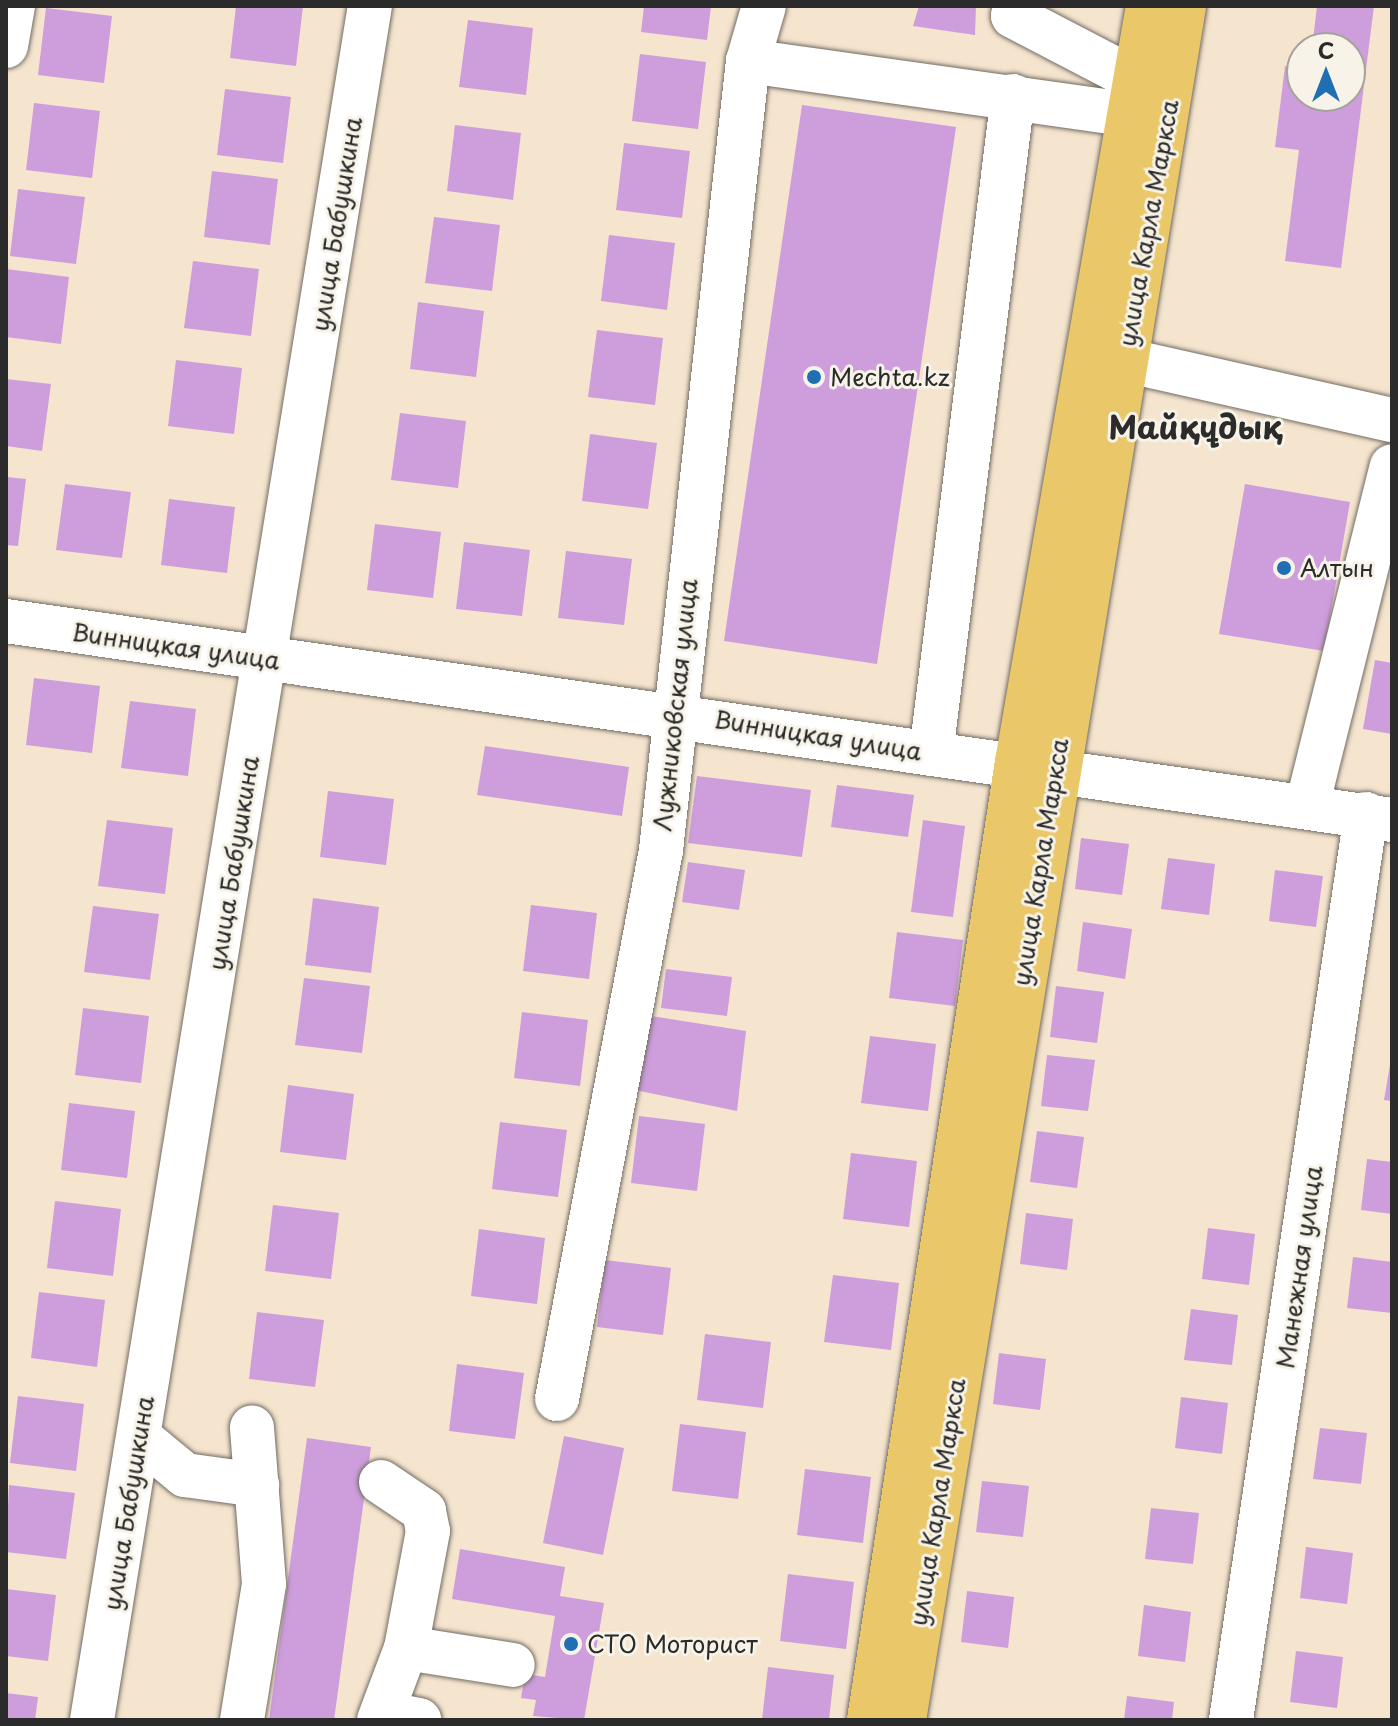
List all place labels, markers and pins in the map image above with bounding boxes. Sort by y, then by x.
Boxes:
place label: Mechta.kz [830,363,950,391]
marker: Mechta.kz [805,368,823,386]
place label: Алтын [1300,554,1374,582]
marker: Алтын [1275,559,1293,577]
place label: СТО Моторист [587,1630,759,1658]
marker: СТО Моторист [562,1635,580,1653]

